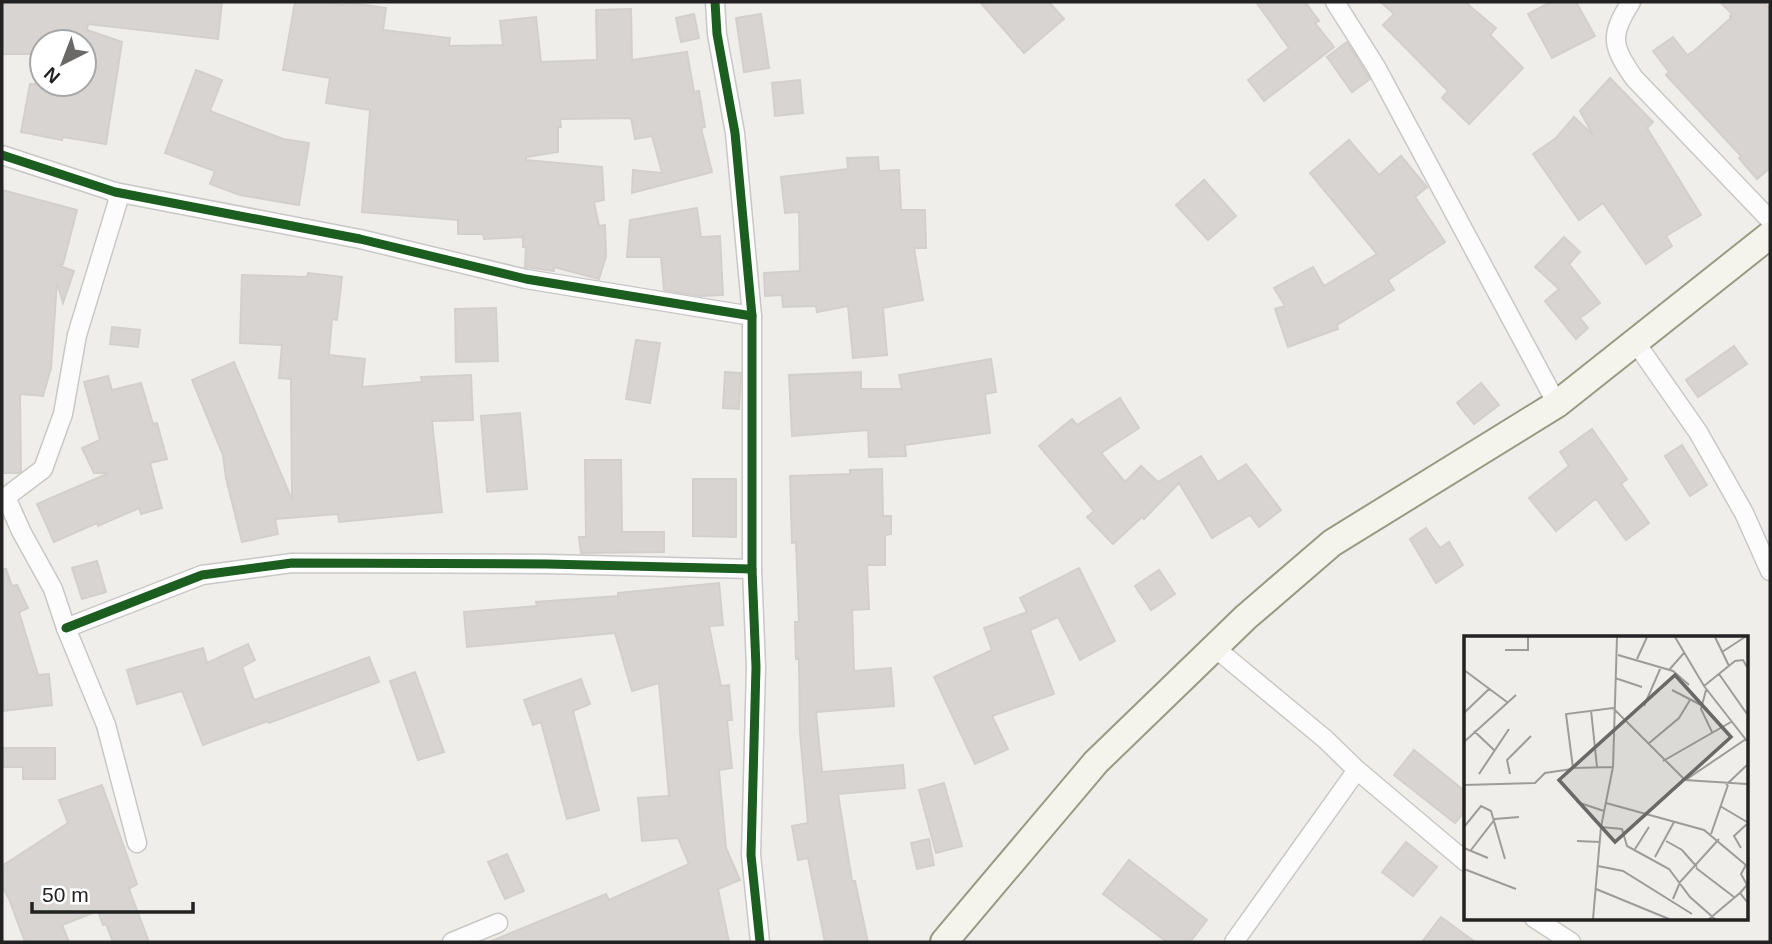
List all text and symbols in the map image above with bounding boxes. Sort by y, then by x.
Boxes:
north arrow [28,28,98,98]
text: N [40,63,64,88]
inset map [1464,636,1748,920]
scale bar [32,870,192,914]
text: 50 m [42,883,89,906]

